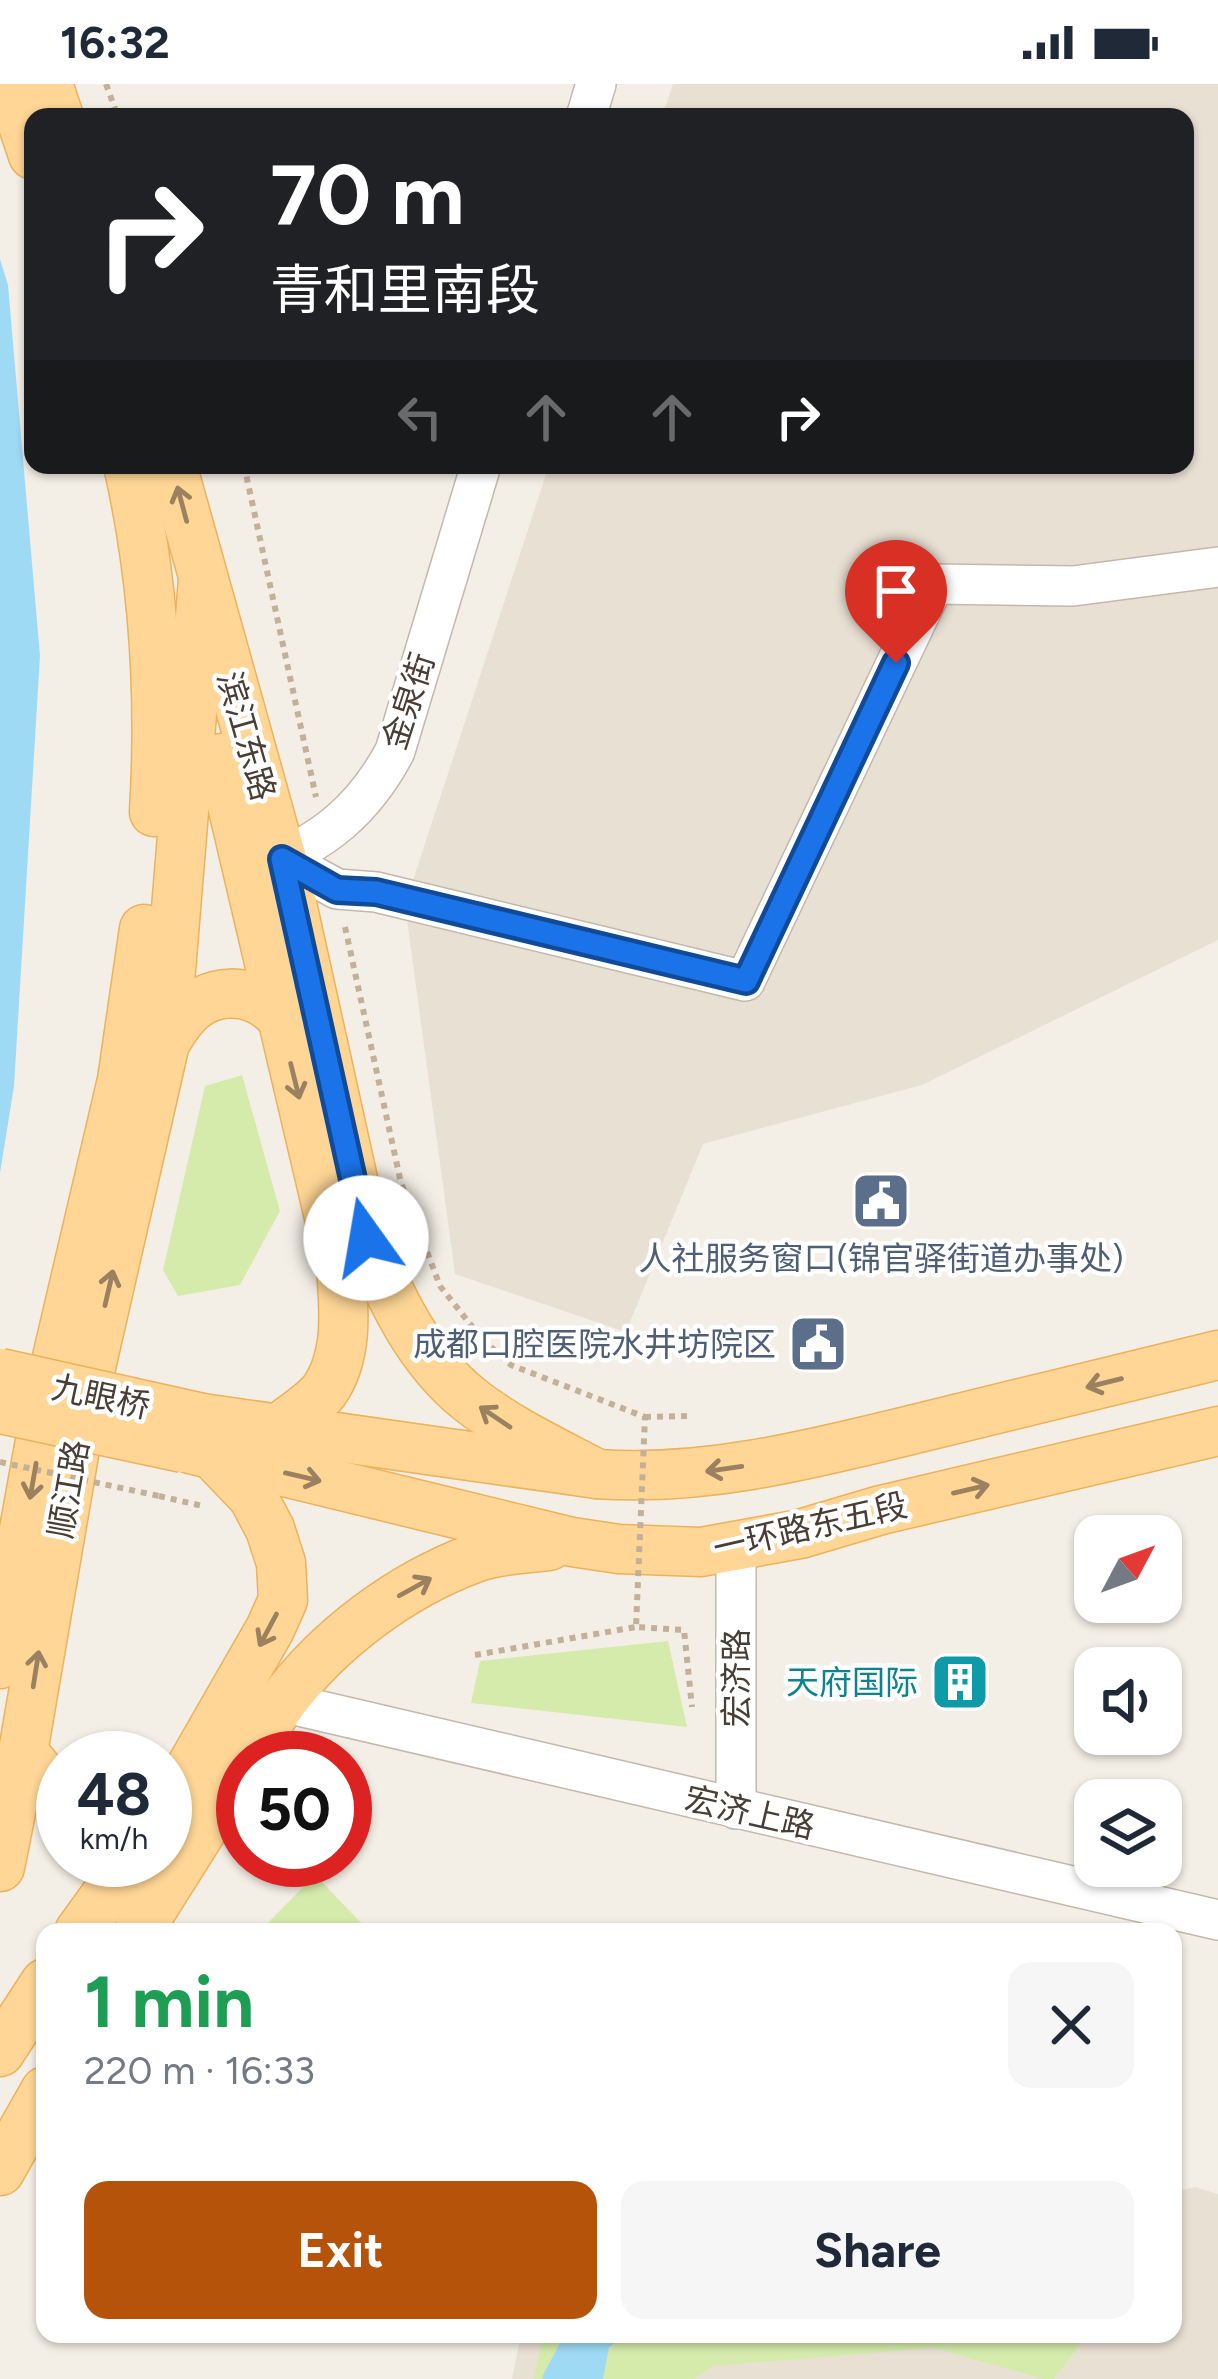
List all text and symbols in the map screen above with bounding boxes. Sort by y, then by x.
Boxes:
text: 16:32 [60,15,170,69]
text: 70 m [270,144,464,245]
icon: right [72,156,228,312]
text: 青和里南段 [270,258,540,323]
icon: left [387,384,453,450]
icon: ahead [513,384,579,450]
icon: ahead [639,384,705,450]
icon: right [765,384,831,450]
one-way arrow [170,486,192,524]
pin [845,540,947,663]
icon: arrive [863,558,929,624]
street label: 金泉街 [375,648,442,754]
street label: 滨江东路 [210,667,283,805]
one-way arrow [285,1061,308,1099]
public building icon: 人社服务窗口(锦官驿街道办事处) [850,1170,912,1232]
position arrow [303,1175,429,1301]
place label: 人社服务窗口(锦官驿街道办事处) [638,1239,1124,1278]
one-way arrow [99,1270,122,1308]
public building icon: 成都口腔医院水井坊院区 [787,1313,849,1375]
place label: 成都口腔医院水井坊院区 [413,1325,776,1364]
street label: 九眼桥 [48,1367,153,1426]
one-way arrow [1086,1373,1124,1395]
one-way arrow [479,1404,512,1429]
street label: 顺江路 [41,1437,96,1541]
one-way arrow [705,1458,744,1481]
one-way arrow [21,1461,43,1500]
one-way arrow [284,1467,322,1489]
one-way arrow [952,1477,990,1499]
street label: 一环路东五段 [709,1485,911,1568]
north arrow [1074,1515,1182,1623]
map controls [1074,1515,1182,1887]
one-way arrow [397,1575,432,1599]
one-way arrow [256,1612,279,1647]
street label: 宏济路 [717,1629,756,1728]
button: sound [1074,1647,1182,1755]
one-way arrow [26,1650,49,1689]
building icon: 天府国际 [929,1651,991,1713]
place label: 天府国际 [786,1663,918,1702]
speed limit sign: 50 [216,1731,372,1887]
text: 48 [77,1758,151,1830]
street label: 宏济上路 [681,1779,819,1846]
button: layers [1074,1779,1182,1887]
text: km/h [80,1820,148,1857]
text: 1 min [84,1959,254,2045]
button: close [1008,1962,1134,2088]
text: 220 m · 16:33 [84,2047,315,2094]
button: Exit [84,2181,597,2319]
button: Share [621,2181,1134,2319]

